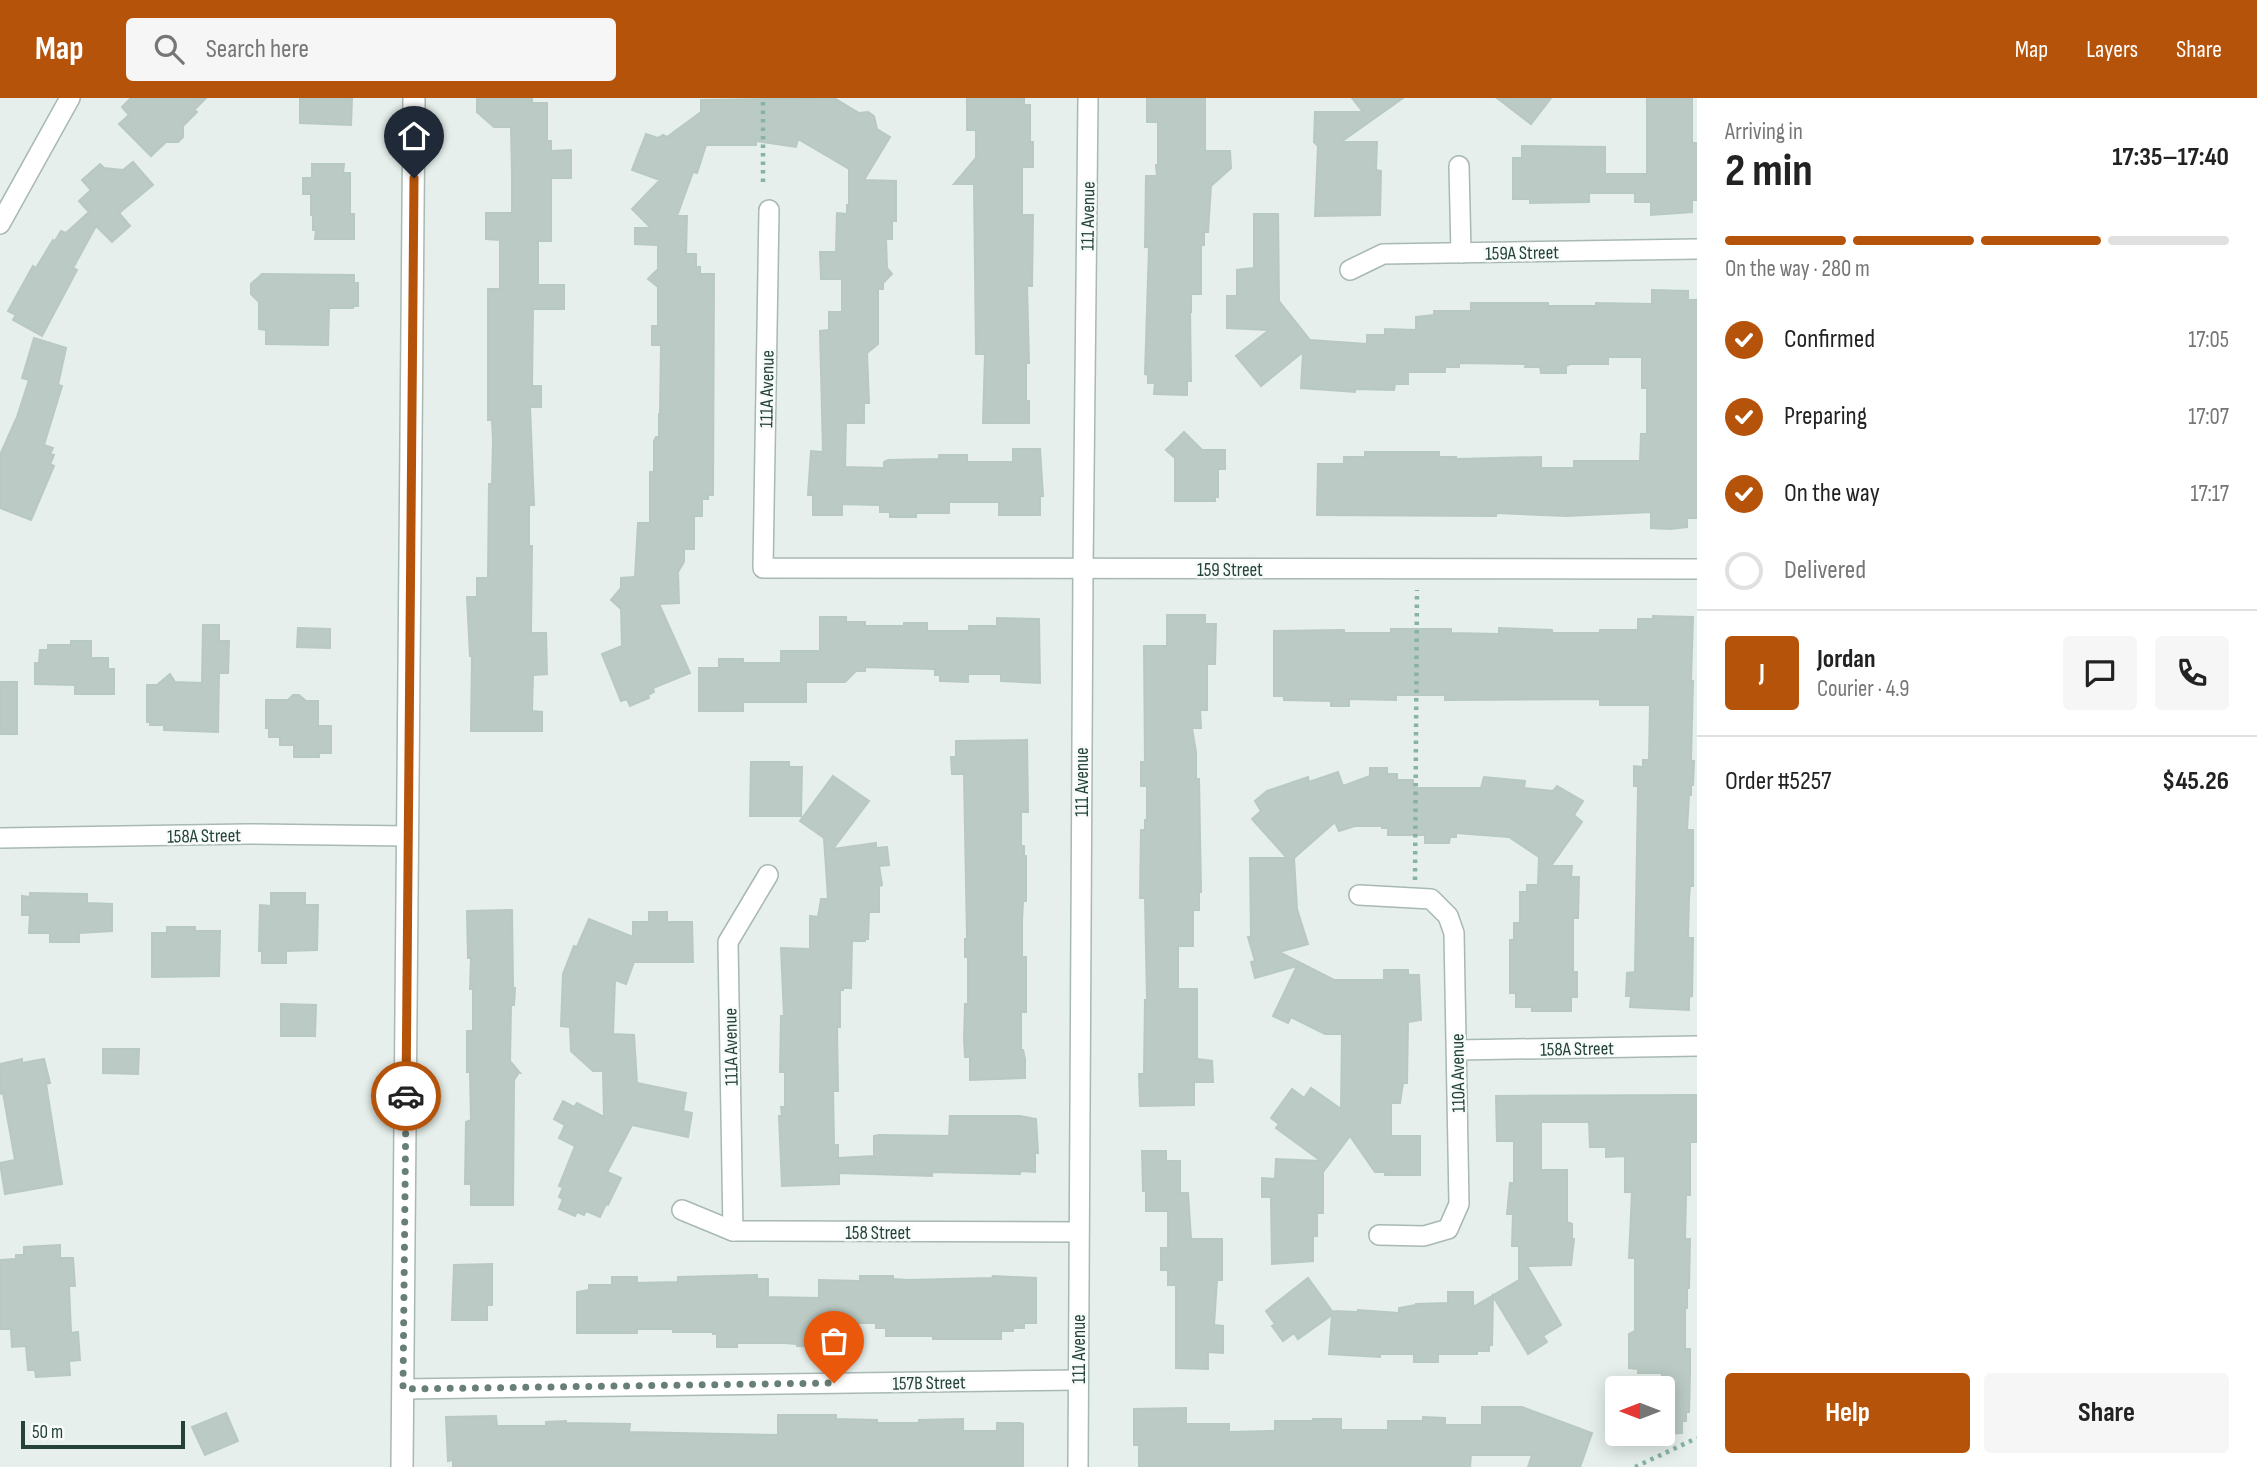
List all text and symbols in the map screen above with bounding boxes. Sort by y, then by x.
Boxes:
search box [126,18,616,81]
text: Map [35,29,84,69]
icon: search [150,30,188,68]
text: Search here [206,34,309,65]
text: Map [2015,35,2048,64]
text: Layers [2086,35,2138,64]
text: Share [2176,35,2222,64]
pin [384,106,444,178]
icon: home [395,117,433,155]
text: Arriving in [1725,118,1803,146]
text: 17:35–17:40 [2112,142,2229,173]
text: 2 min [1725,144,1813,199]
street label: 111 Avenue [1076,181,1101,251]
street label: 159A Street [1485,241,1559,266]
text: On the way · 280 m [1725,255,1870,283]
icon: check [1725,321,1763,359]
text: Confirmed [1784,324,1875,355]
text: 17:05 [2188,326,2229,354]
street label: 111A Avenue [755,350,780,428]
icon: check [1725,398,1763,436]
text: Preparing [1784,401,1867,432]
text: 17:07 [2188,403,2229,431]
icon: check [1725,475,1763,513]
text: On the way [1784,478,1880,509]
text: 17:17 [2190,480,2229,508]
text: Delivered [1784,555,1866,586]
street label: 159 Street [1197,559,1263,582]
button: chat [2063,636,2137,710]
button: phone [2155,636,2229,710]
text: Jordan [1817,644,1875,675]
text: J [1759,658,1765,689]
text: Courier · 4.9 [1817,675,1909,703]
street label: 111 Avenue [1071,747,1094,817]
text: Order #5257 [1725,766,1831,797]
text: $45.26 [2162,766,2229,797]
street label: 158A Street [167,824,241,849]
street label: 111A Avenue [719,1008,744,1086]
street label: 110A Avenue [1446,1033,1471,1113]
street label: 158A Street [1540,1037,1614,1062]
courier [371,1061,441,1131]
icon: car [387,1077,425,1115]
street label: 158 Street [845,1222,911,1245]
pin [804,1311,864,1383]
street label: 111 Avenue [1068,1314,1091,1384]
icon: bag [815,1322,853,1360]
street label: 157B Street [892,1371,966,1396]
button: Help [1725,1373,1970,1453]
button: Share [1984,1373,2229,1453]
north arrow [1605,1376,1675,1446]
map controls [1605,1376,1675,1446]
scale bar [21,1418,186,1450]
text: 50 m [32,1421,63,1444]

